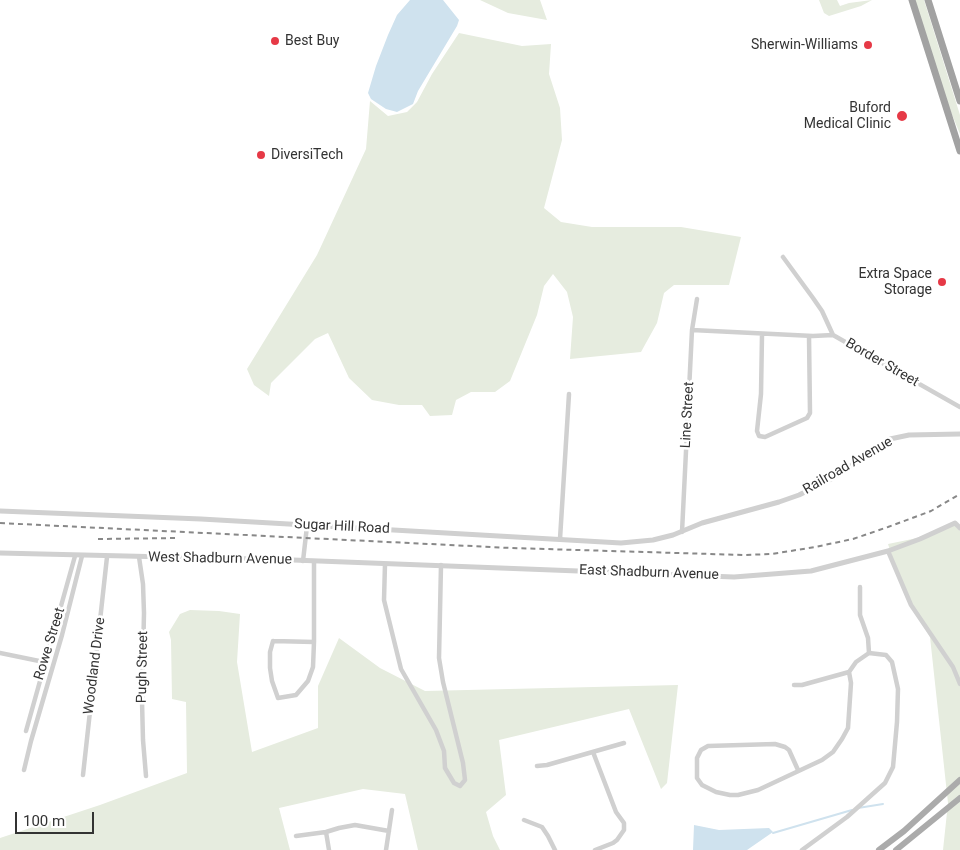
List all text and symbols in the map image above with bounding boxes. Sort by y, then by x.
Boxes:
place label: Best Buy [285,33,339,49]
marker: Best Buy [269,35,281,47]
place label: Sherwin-Williams [751,37,858,53]
marker: Sherwin-Williams [862,39,874,51]
place label: Buford Medical Clinic [804,100,891,132]
marker: Buford Medical Clinic [895,109,909,123]
place label: DiversiTech [271,147,343,163]
marker: DiversiTech [255,149,267,161]
place label: Extra Space Storage [858,266,932,298]
marker: Extra Space Storage [936,276,948,288]
street label: Border Street [842,335,922,391]
street label: Line Street [678,381,698,449]
street label: Railroad Avenue [800,434,896,498]
street label: Sugar Hill Road [294,516,390,538]
street label: West Shadburn Avenue [148,549,292,569]
street label: East Shadburn Avenue [579,562,719,584]
street label: Rowe Street [31,606,69,682]
street label: Woodland Drive [81,617,109,715]
street label: Pugh Street [134,631,152,703]
scale bar [18,802,96,834]
text: 100 m [23,812,65,830]

